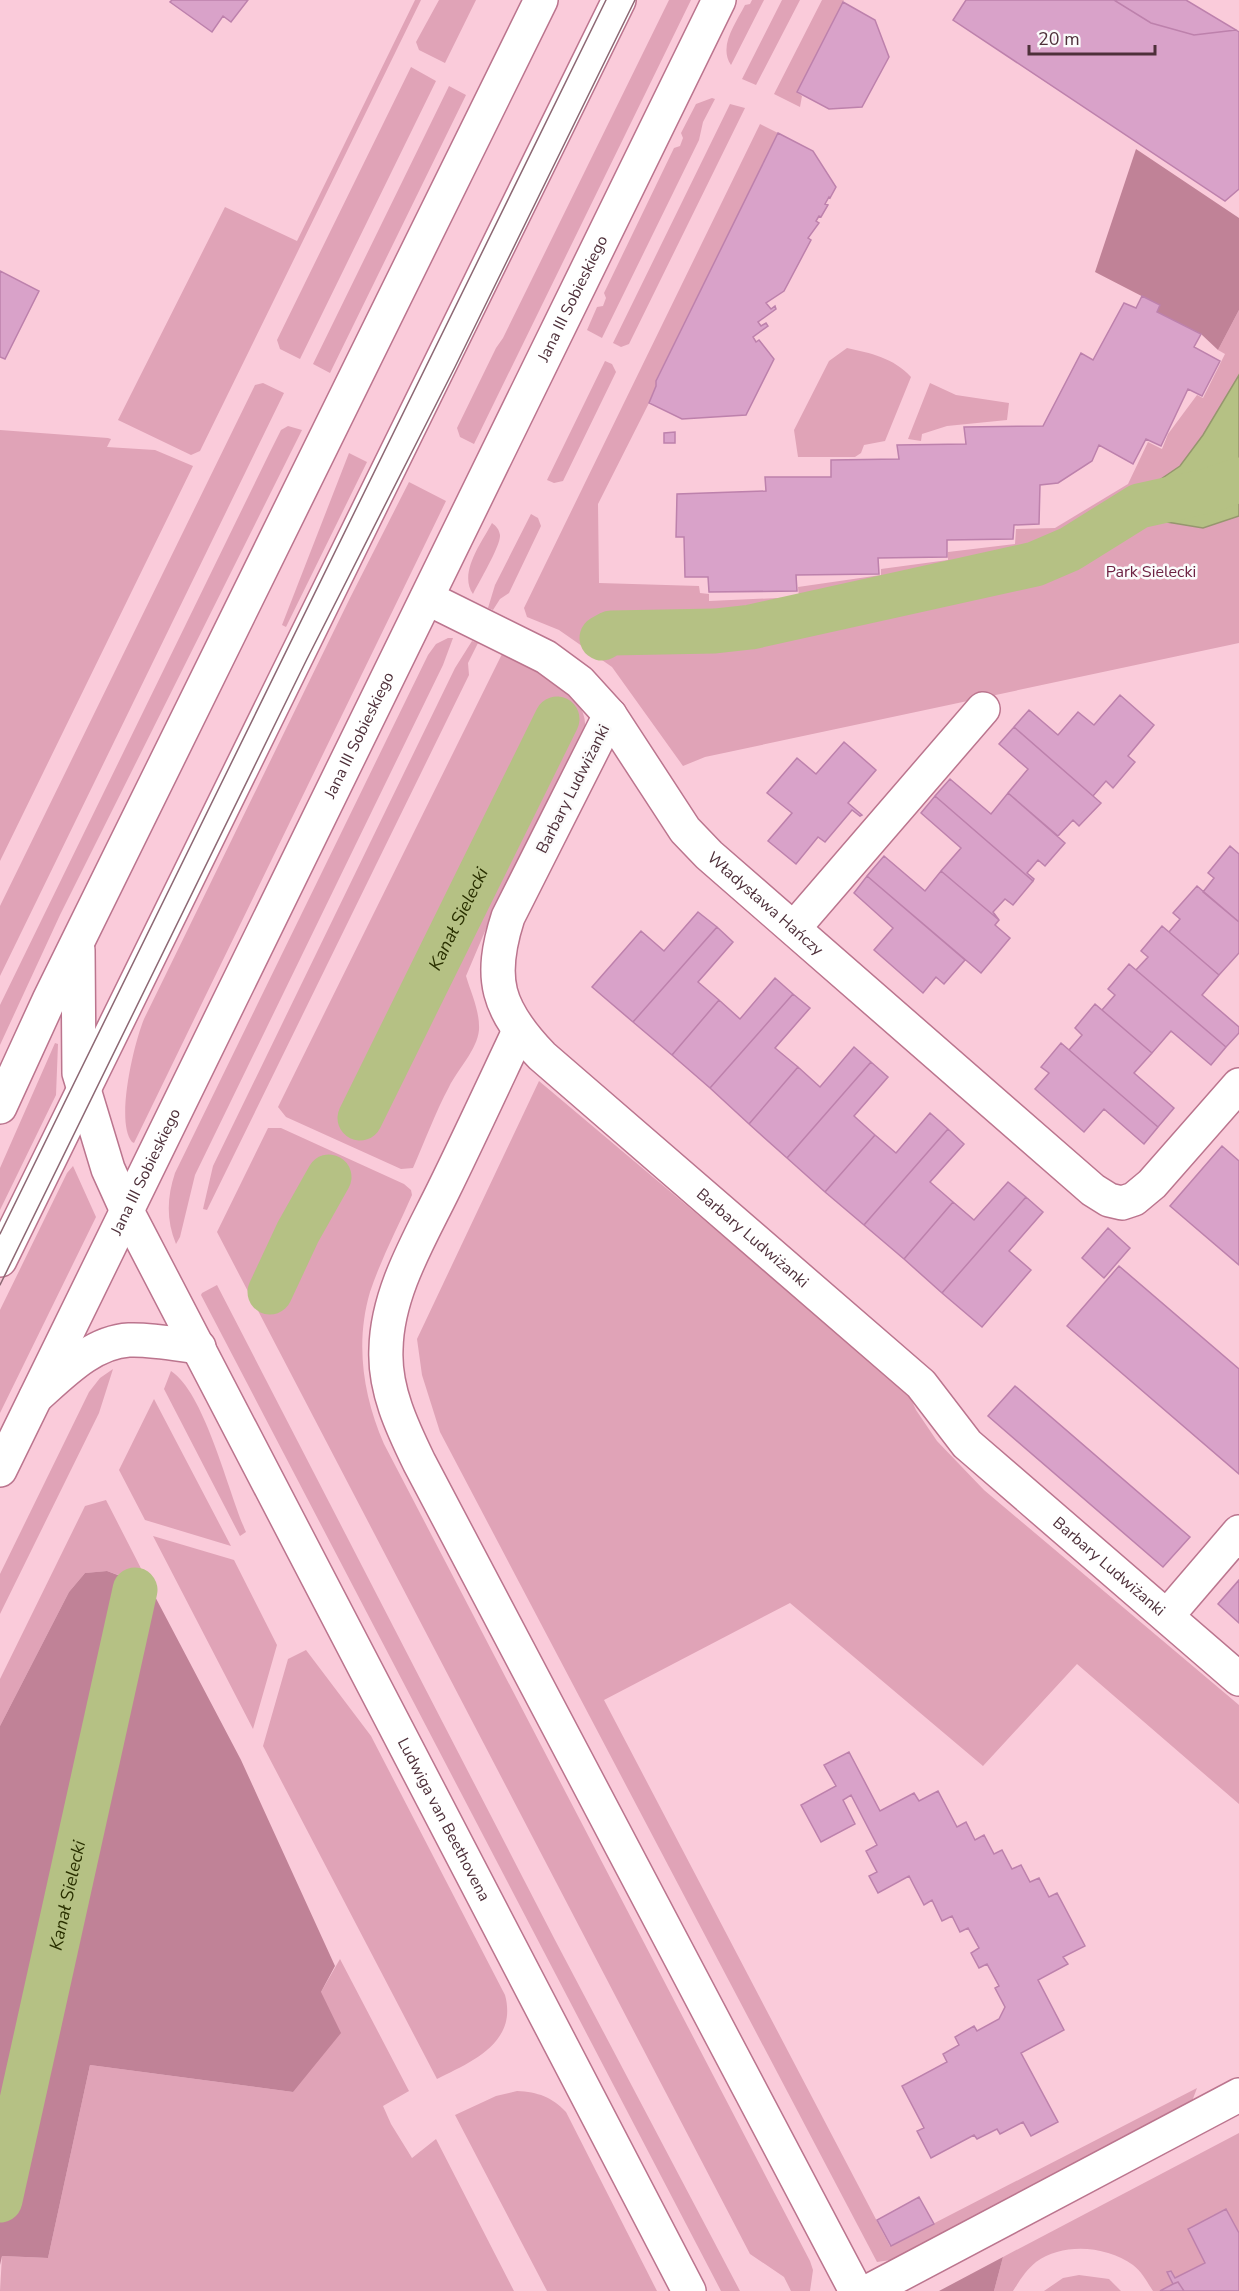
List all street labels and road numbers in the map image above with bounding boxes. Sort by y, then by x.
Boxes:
street label: Jana III Sobieskiego [532,232,613,367]
street label: Jana III Sobieskiego [319,668,400,803]
street label: Barbary Ludwiżanki [531,721,615,857]
street label: Władysława Hańczy [702,847,829,961]
street label: Jana III Sobieskiego [105,1105,186,1240]
street label: Barbary Ludwiżanki [692,1183,813,1293]
street label: Barbary Ludwiżanki [1048,1512,1170,1621]
street label: Ludwiga van Beethovena [392,1734,495,1905]

